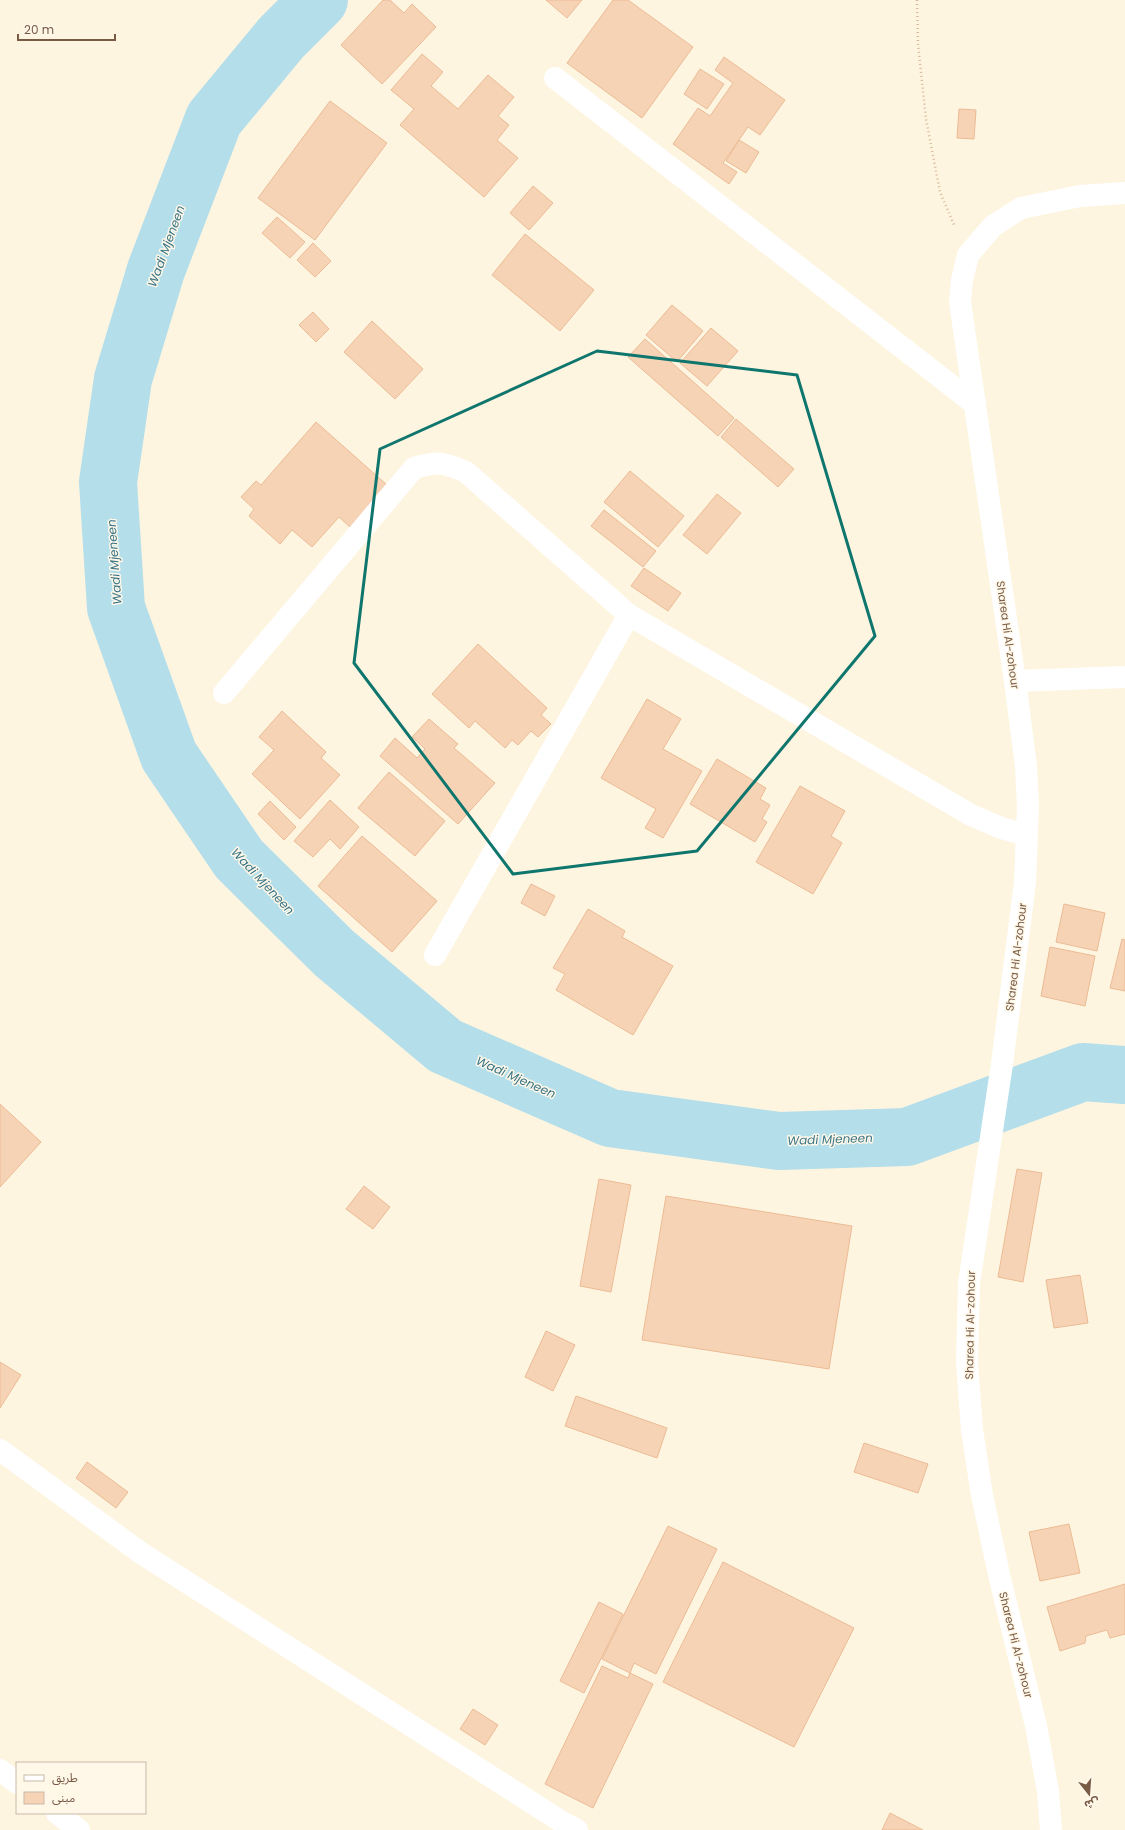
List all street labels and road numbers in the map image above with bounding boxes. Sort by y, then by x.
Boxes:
street label: Sharea Hi Al-zohour [992,580,1024,690]
street label: Sharea Hi Al-zohour [1001,902,1031,1012]
street label: Sharea Hi Al-zohour [961,1270,979,1380]
street label: Sharea Hi Al-zohour [995,1590,1037,1700]

